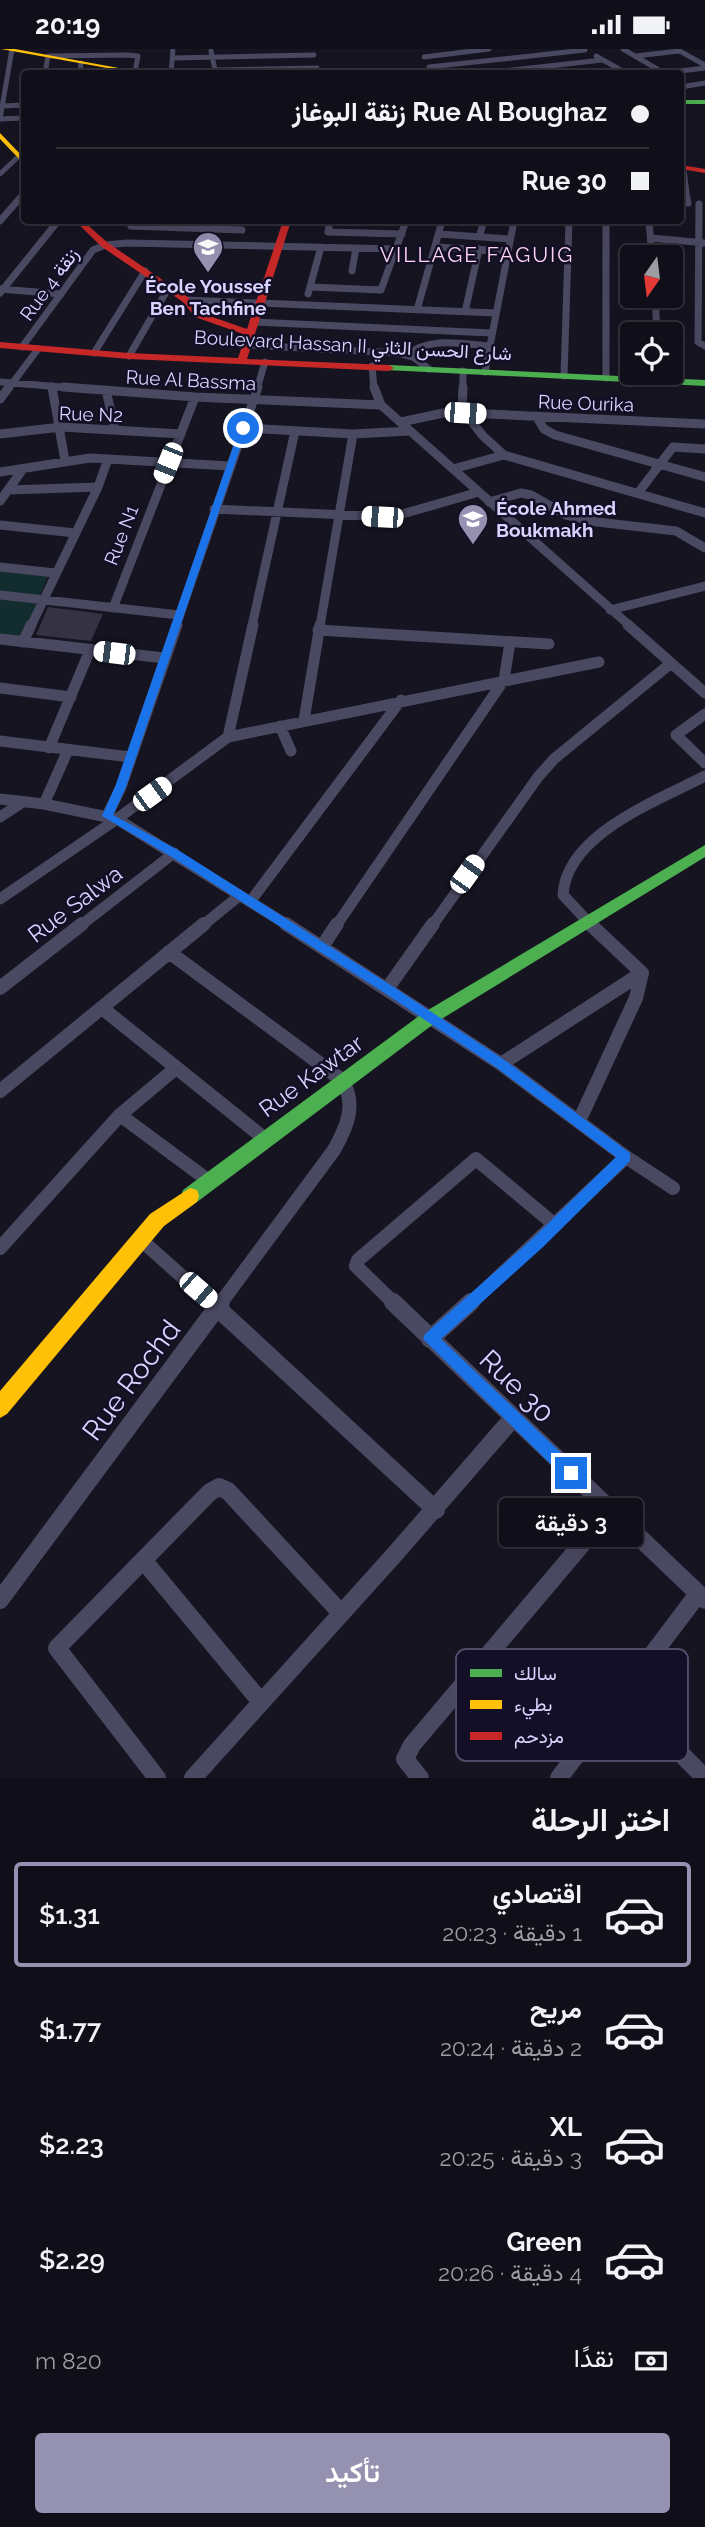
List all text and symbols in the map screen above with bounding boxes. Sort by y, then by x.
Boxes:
text: 20:19 [35,10,100,40]
text: Rue Al Boughaz زنقة البوغاز [292,97,607,127]
text: Rue 30 [522,166,607,196]
school or university icon: École Youssef Ben Tachfine [191,230,225,274]
district label: VILLAGE FAGUIG [380,242,574,267]
street label: Rue 4 زنقة [15,243,84,325]
north arrow [620,245,682,308]
map controls [620,245,683,385]
place label: École Youssef Ben Tachfine [145,275,272,319]
button: locate [620,322,683,385]
street label: Boulevard Hassan II شارع الحسن الثاني [193,326,512,369]
street label: Rue Al Bassma [125,366,257,394]
street label: Rue Ourika [537,390,635,416]
car [444,401,487,425]
street label: Rue N2 [59,402,123,426]
route start [227,412,259,444]
car [151,440,186,486]
place label: École Ahmed Boukmakh [496,497,616,541]
street label: Rue N1 [100,502,142,568]
school or university icon: École Ahmed Boukmakh [456,502,490,546]
car [361,505,404,529]
car [92,640,137,666]
car [129,773,176,815]
car [447,851,488,897]
street label: Rue Salwa [22,859,127,948]
street label: Rue Kawtar [253,1029,368,1122]
car [176,1268,221,1312]
street label: Rue Rochd [76,1314,187,1447]
street label: Rue 30 [473,1343,561,1430]
route end [555,1457,587,1489]
callout: 3 دقيقة [499,1497,643,1547]
text: 3 دقيقة [535,1509,607,1536]
legend [456,1649,688,1761]
text: سالك [514,1662,557,1684]
text: بطيء [514,1693,552,1720]
text: مزدحم [514,1725,564,1749]
text: اختر الرحلة [531,1801,670,1838]
text: اقتصادي [493,1879,582,1909]
icon: car [603,1883,666,1946]
text: $1.31 [39,1900,100,1930]
text: 1 دقيقة · 20:23 [442,1919,582,1946]
text: مريح [530,1994,582,2024]
icon: car [603,1998,666,2061]
text: $1.77 [39,2015,101,2045]
text: 2 دقيقة · 20:24 [440,2034,582,2061]
text: XL [550,2112,582,2142]
icon: car [603,2113,666,2176]
text: $2.23 [39,2130,104,2160]
text: 3 دقيقة · 20:25 [440,2144,582,2171]
text: Green [506,2227,582,2257]
icon: car [603,2228,666,2291]
text: $2.29 [39,2245,105,2275]
text: 4 دقيقة · 20:26 [438,2259,582,2286]
icon: cash [632,2342,670,2380]
text: نقدًا [574,2343,614,2373]
text: 820 m [35,2347,102,2374]
button: تأكيد [35,2433,670,2513]

